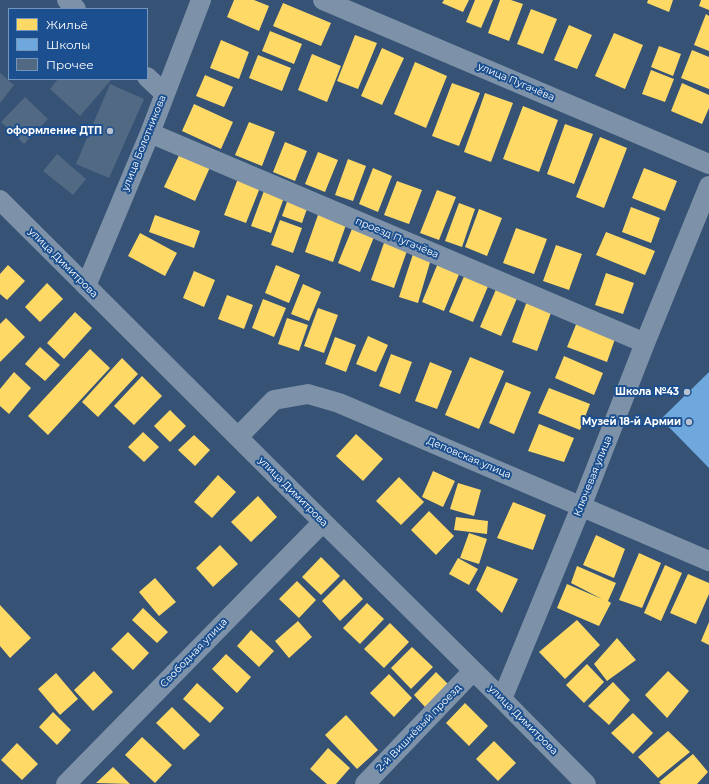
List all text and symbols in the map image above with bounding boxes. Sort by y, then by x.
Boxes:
legend [8,8,148,80]
text: Жильё [46,17,88,32]
text: Школы [46,37,91,52]
text: Прочее [46,57,94,72]
street label: улица Пугачёва [476,60,556,104]
street label: улица Болотникова [119,93,169,193]
place label: оформление ДТП [6,125,102,137]
marker: оформление ДТП [105,126,115,136]
street label: проезд Пугачёва [354,215,440,261]
street label: улица Димитрова [26,226,100,300]
place label: Школа №43 [615,386,679,398]
marker: Школа №43 [682,387,692,397]
place label: Музей 18-й Армии [582,416,681,428]
marker: Музей 18-й Армии [684,417,694,427]
street label: Ключевая улица [571,434,615,518]
street label: Деповская улица [425,435,513,481]
street label: улица Димитрова [256,455,330,529]
street label: Свободная улица [158,616,230,690]
street label: 2-й Вишнёвый проезд [374,682,464,774]
street label: улица Димитрова [486,683,560,757]

